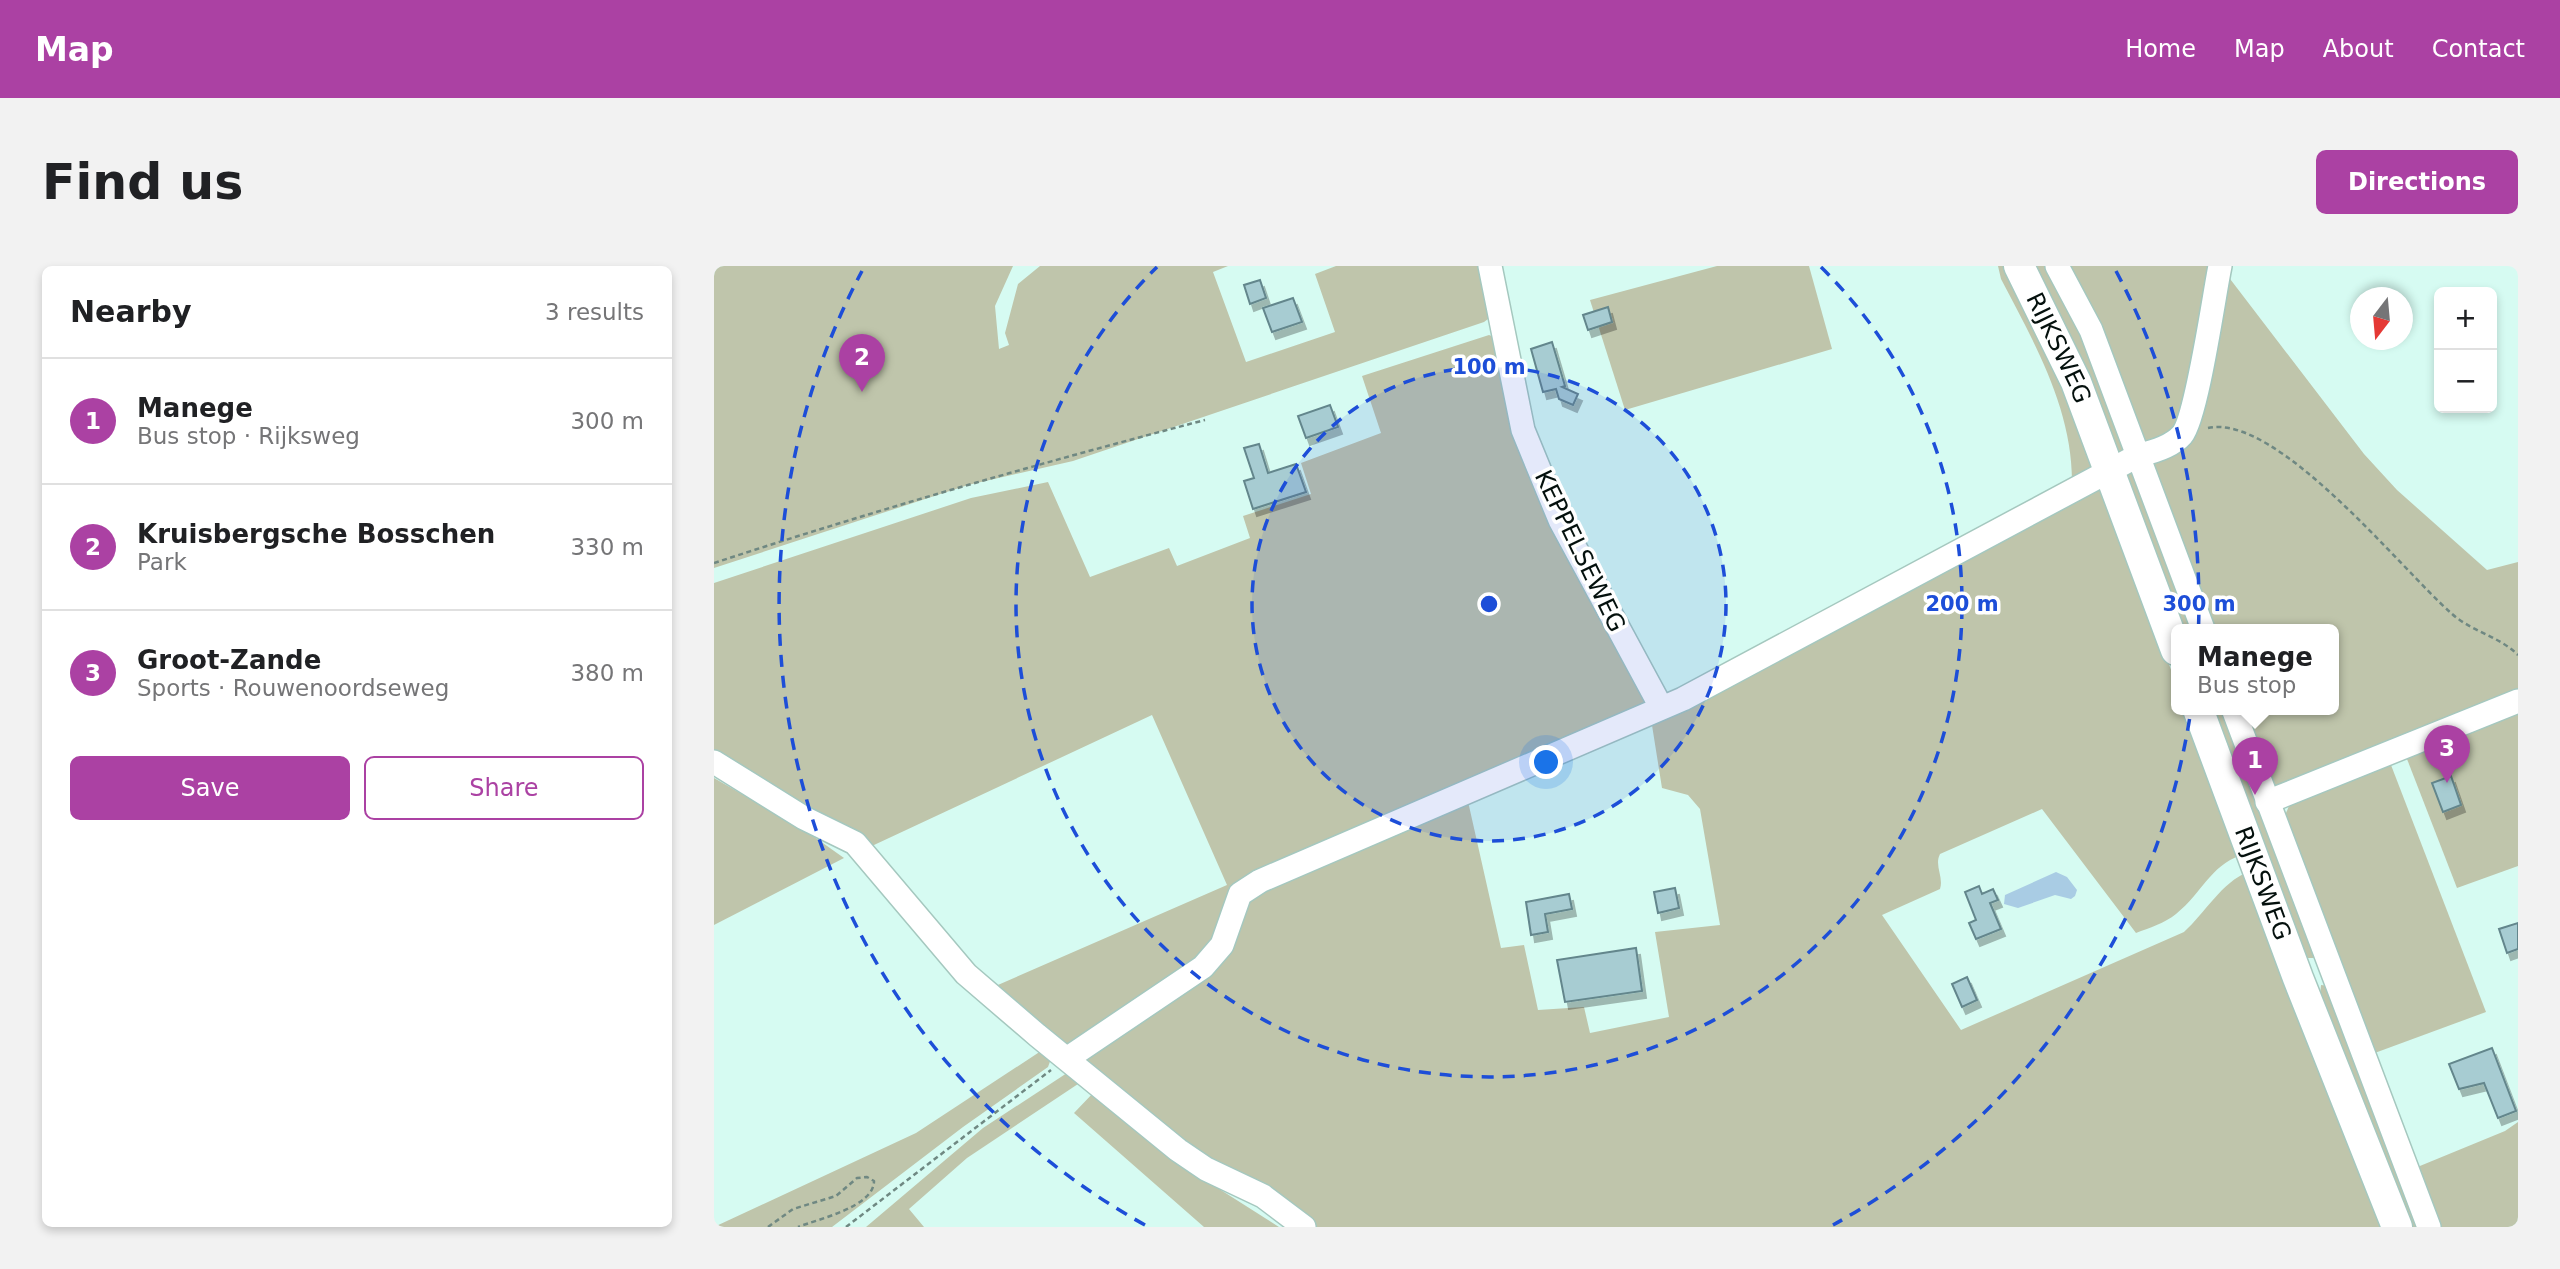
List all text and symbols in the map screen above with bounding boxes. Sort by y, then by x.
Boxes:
text: Map [35,30,114,69]
text: Home [2125,35,2196,63]
text: Map [2234,35,2285,63]
text: About [2323,35,2394,63]
text: Contact [2432,35,2525,63]
button: Directions [2316,150,2518,214]
text: Find us [42,154,243,211]
north arrow [2350,287,2413,350]
map controls [2434,287,2497,413]
button: + [2434,287,2497,350]
street label: RIJKSWEG [2020,288,2097,407]
text: Nearby [70,294,192,329]
text: 3 results [545,299,644,325]
pin: 2 [839,334,885,392]
button: − [2434,350,2497,413]
text: 100 m [1452,355,1526,379]
text: Manege [137,393,253,423]
text: 1 [85,408,101,434]
text: 300 m [570,408,644,434]
text: Bus stop · Rijksweg [137,423,360,449]
street label: KEPPELSEWEG [1529,466,1631,636]
text: Kruisbergsche Bosschen [137,519,495,549]
text: 2 [85,534,101,560]
text: 330 m [570,534,644,560]
text: Park [137,549,187,575]
centre of rings [1477,592,1501,616]
text: 200 m [1925,592,1999,616]
text: 300 m [2162,592,2236,616]
popup [2171,624,2339,715]
text: Manege [2197,642,2313,672]
text: Groot-Zande [137,645,321,675]
text: 3 [85,660,101,686]
text: 380 m [570,660,644,686]
text: Bus stop [2197,672,2296,698]
text: Sports · Rouwenoordseweg [137,675,449,701]
pin: 3 [2424,725,2470,783]
pin: 1 [2232,737,2278,795]
your location [1529,745,1563,779]
button: Save [70,756,350,820]
button: Share [364,756,644,820]
street label: RIJKSWEG [2229,823,2297,944]

